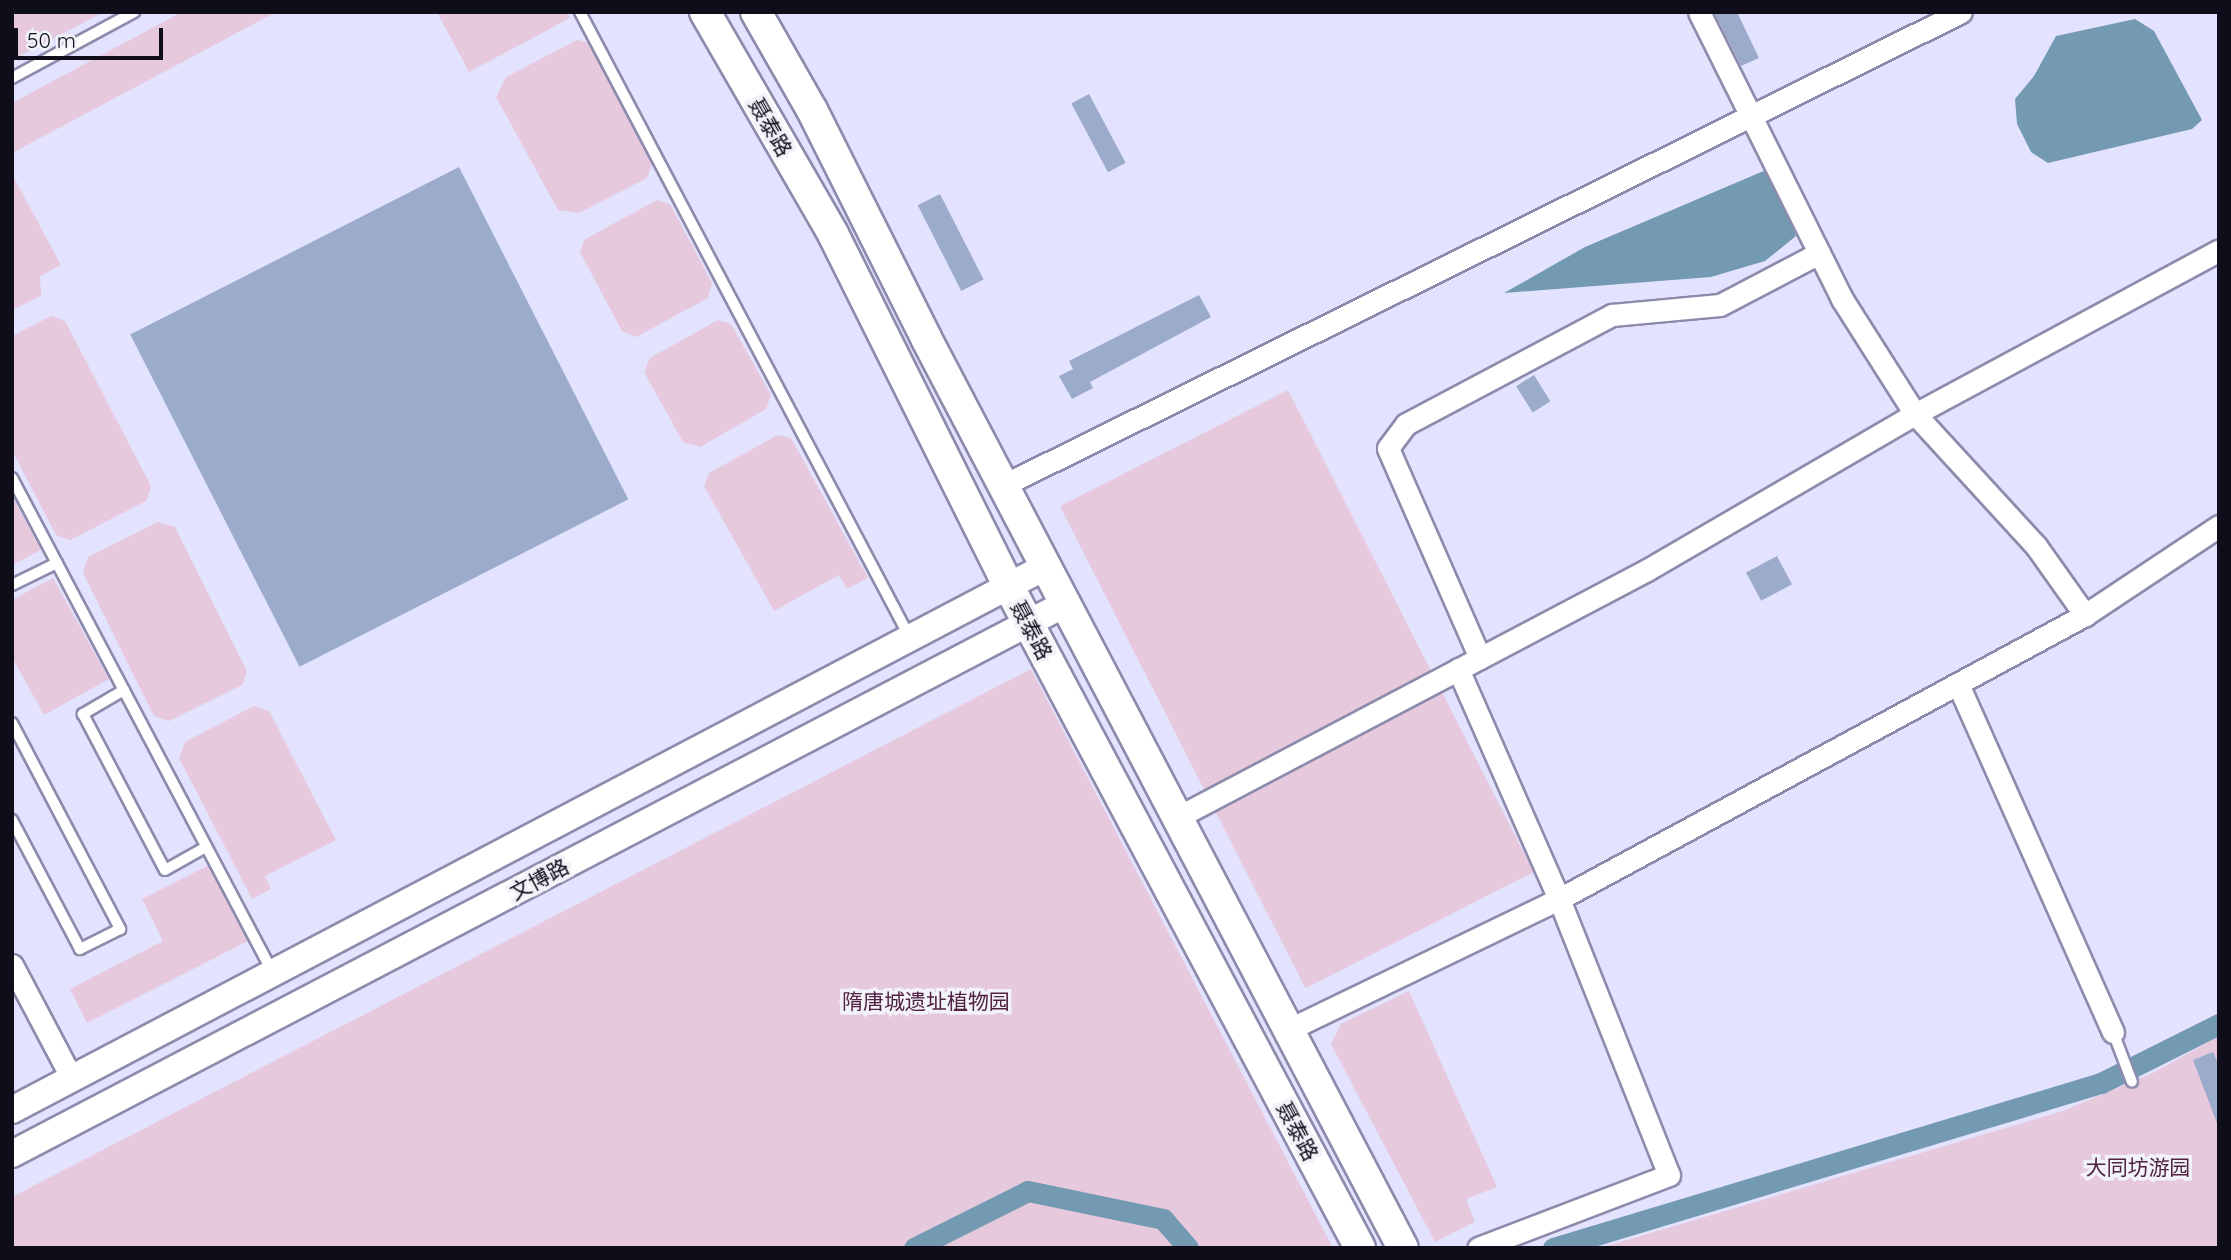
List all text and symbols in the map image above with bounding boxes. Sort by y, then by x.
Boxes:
scale bar [18,14,166,58]
text: 50 m [27,27,76,53]
street label: 聂泰路 [744,93,798,161]
street label: 聂泰路 [1006,596,1058,664]
street label: 文博路 [505,853,573,905]
park label: 隋唐城遗址植物园 [842,988,1010,1014]
street label: 聂泰路 [1272,1097,1324,1165]
park label: 大同坊游园 [2086,1154,2190,1180]

